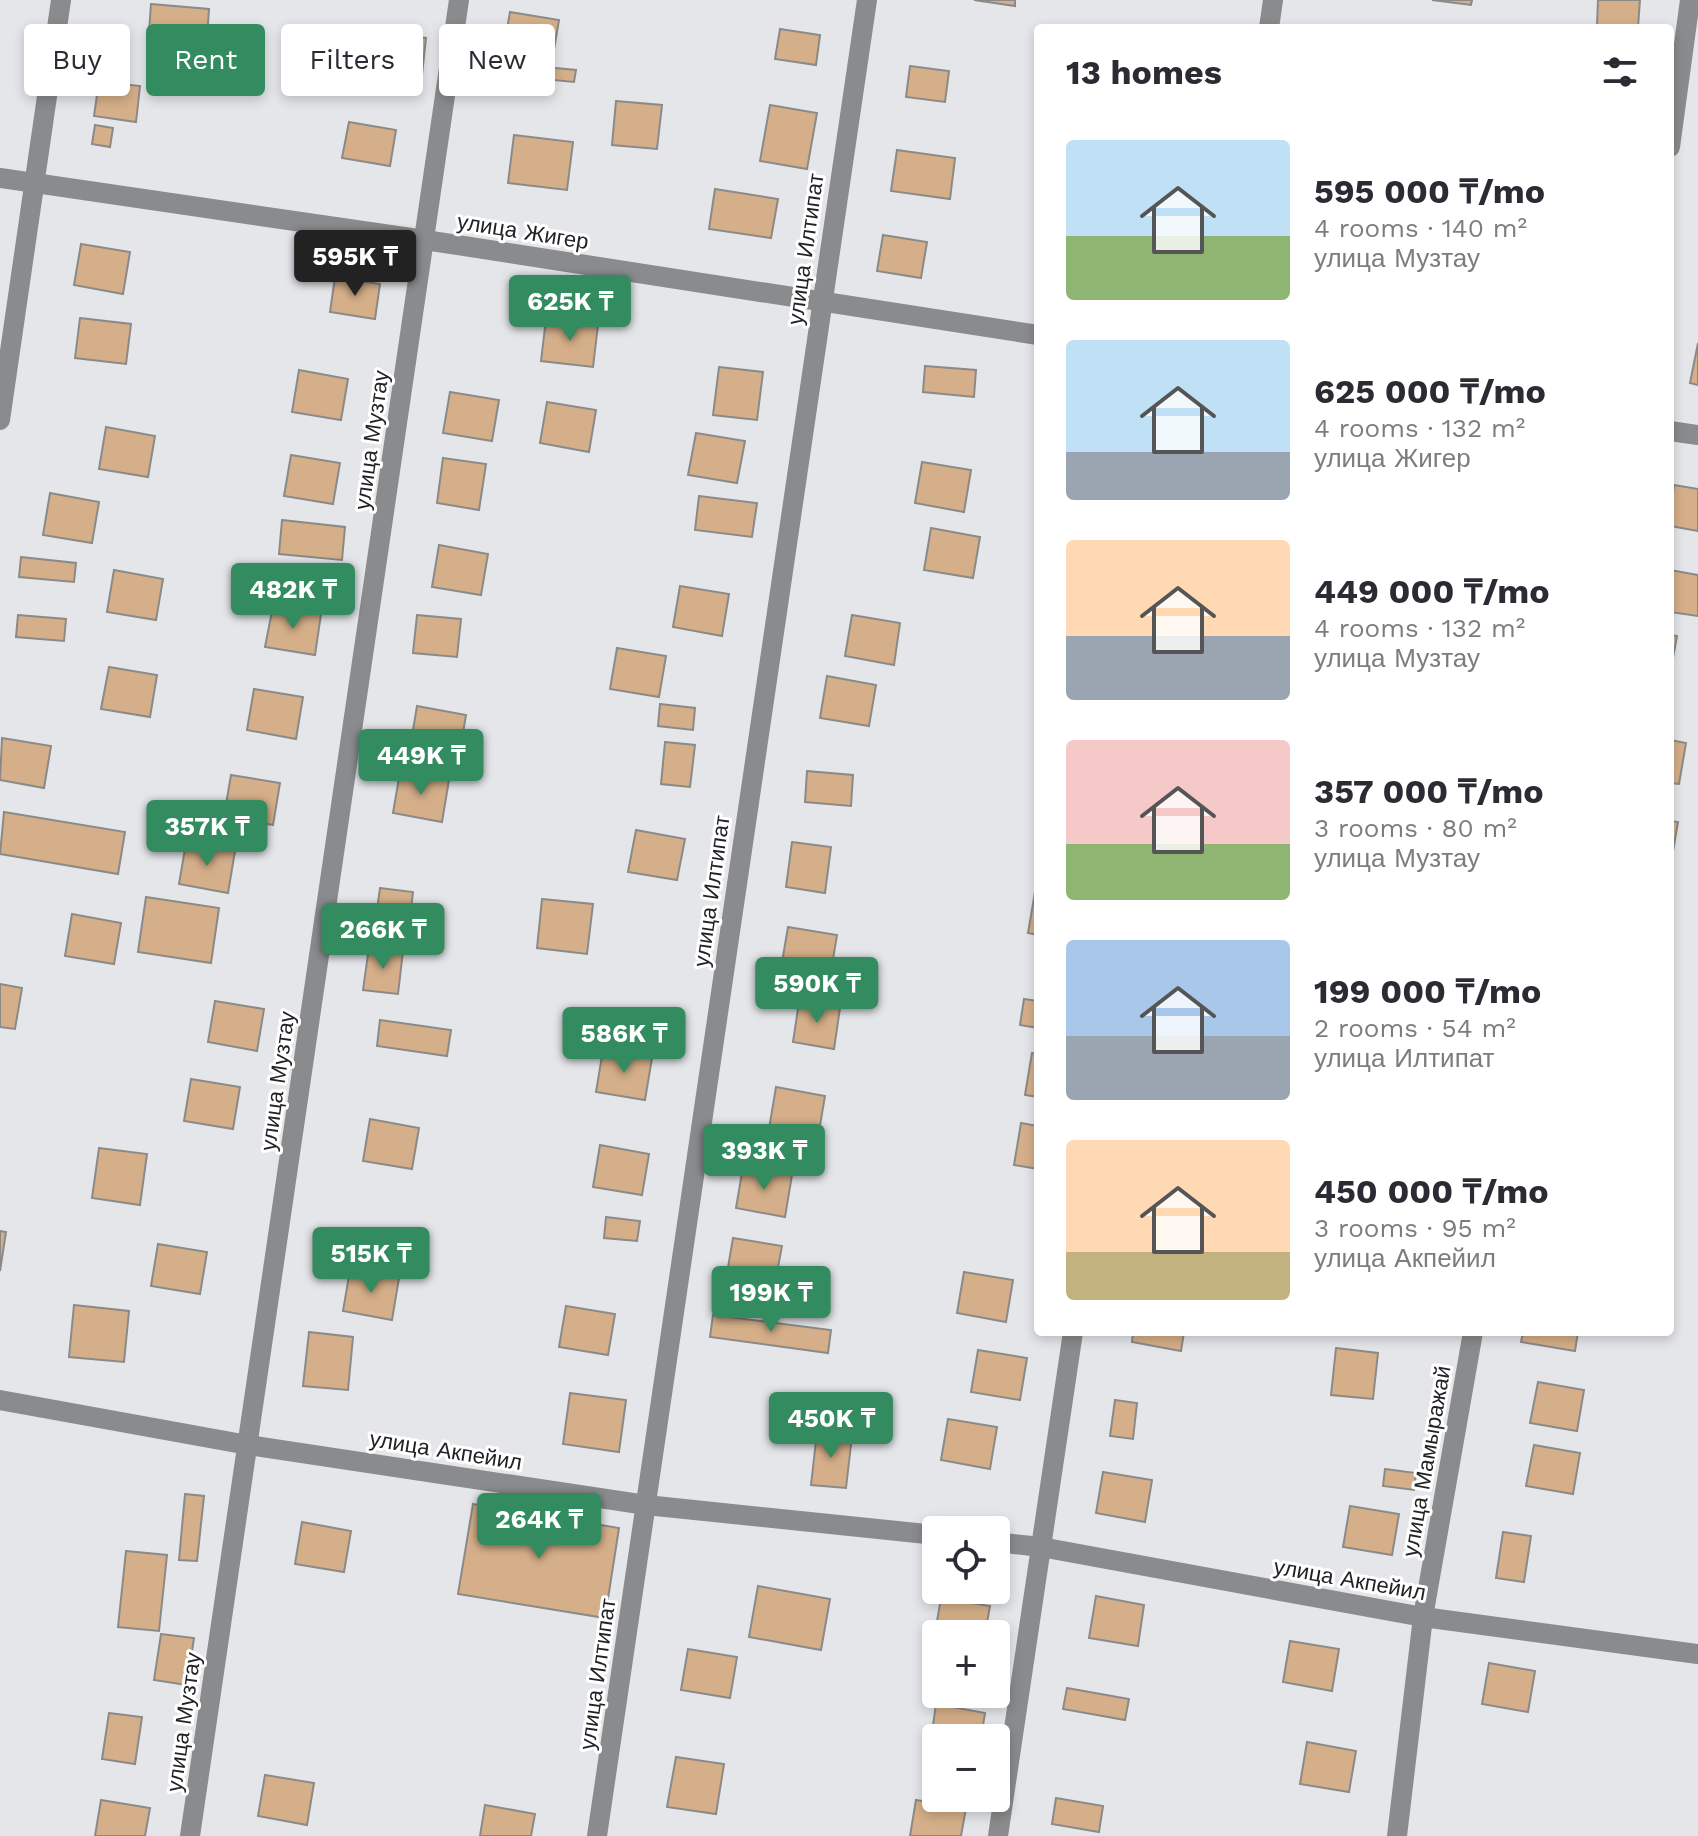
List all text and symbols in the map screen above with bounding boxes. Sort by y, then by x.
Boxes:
chip: Buy [24,24,130,96]
chip: Rent [146,24,265,96]
chip: Filters [281,24,423,96]
chip: New [439,24,555,96]
icon: filters [1598,50,1642,94]
text: 13 homes [1066,52,1222,92]
text: 595 000 ₸/mo [1314,171,1545,211]
street label: улица Илтипат [782,172,829,326]
icon: home [1130,172,1226,268]
street label: улица Жигер [455,209,590,254]
text: 4 rooms · 140 m² [1314,213,1527,243]
pin: 595K ₸ [290,230,420,298]
text: 595K ₸ [312,241,398,271]
text: улица Музтау [1314,243,1480,273]
pin: 625K ₸ [505,275,635,343]
text: 625K ₸ [527,286,613,316]
street label: улица Музтау [349,369,394,511]
text: 625 000 ₸/mo [1314,371,1546,411]
icon: home [1130,372,1226,468]
text: 4 rooms · 132 m² [1314,413,1525,443]
text: улица Жигер [1314,443,1471,473]
pin: 482K ₸ [228,563,358,631]
text: 449 000 ₸/mo [1314,571,1550,611]
icon: home [1130,572,1226,668]
text: 482K ₸ [249,574,337,604]
text: 4 rooms · 132 m² [1314,613,1525,643]
text: улица Музтау [1314,643,1480,673]
pin: 449K ₸ [356,729,486,797]
text: 449K ₸ [376,740,466,770]
text: 357 000 ₸/mo [1314,771,1544,811]
icon: home [1130,772,1226,868]
pin: 357K ₸ [142,800,272,868]
text: 357K ₸ [164,811,250,841]
text: 3 rooms · 80 m² [1314,813,1517,843]
street label: улица Илтипат [688,814,735,968]
text: улица Музтау [1314,843,1480,873]
pin: 266K ₸ [318,903,448,971]
text: 266K ₸ [339,914,427,944]
pin: 590K ₸ [752,957,882,1025]
text: 590K ₸ [773,968,861,998]
text: 199 000 ₸/mo [1314,971,1541,1011]
icon: home [1130,972,1226,1068]
pin: 586K ₸ [559,1007,689,1075]
street label: улица Музтау [255,1010,300,1152]
text: 2 rooms · 54 m² [1314,1013,1516,1043]
text: 586K ₸ [581,1018,668,1048]
text: улица Илтипат [1314,1043,1495,1073]
pin: 393K ₸ [699,1124,829,1192]
text: 393K ₸ [721,1135,807,1165]
text: 450 000 ₸/mo [1314,1171,1549,1211]
icon: home [1130,1172,1226,1268]
text: 3 rooms · 95 m² [1314,1213,1516,1243]
pin: 515K ₸ [306,1227,436,1295]
text: 515K ₸ [330,1238,412,1268]
text: улица Акпейил [1314,1243,1496,1273]
pin: 199K ₸ [706,1266,836,1334]
text: 199K ₸ [730,1277,812,1307]
street label: улица Мамыражай [1397,1364,1456,1559]
pin: 450K ₸ [766,1392,896,1460]
text: 450K ₸ [787,1403,875,1433]
street label: улица Акпейил [368,1426,524,1475]
pin: 264K ₸ [474,1493,604,1561]
text: 264K ₸ [495,1504,583,1534]
map controls [922,1516,1010,1812]
button: locate [922,1516,1010,1604]
street label: улица Акпейил [1272,1554,1428,1605]
street label: улица Илтипат [574,1597,621,1751]
button: + [922,1620,1010,1708]
street label: улица Музтау [161,1651,206,1793]
button: − [922,1724,1010,1812]

